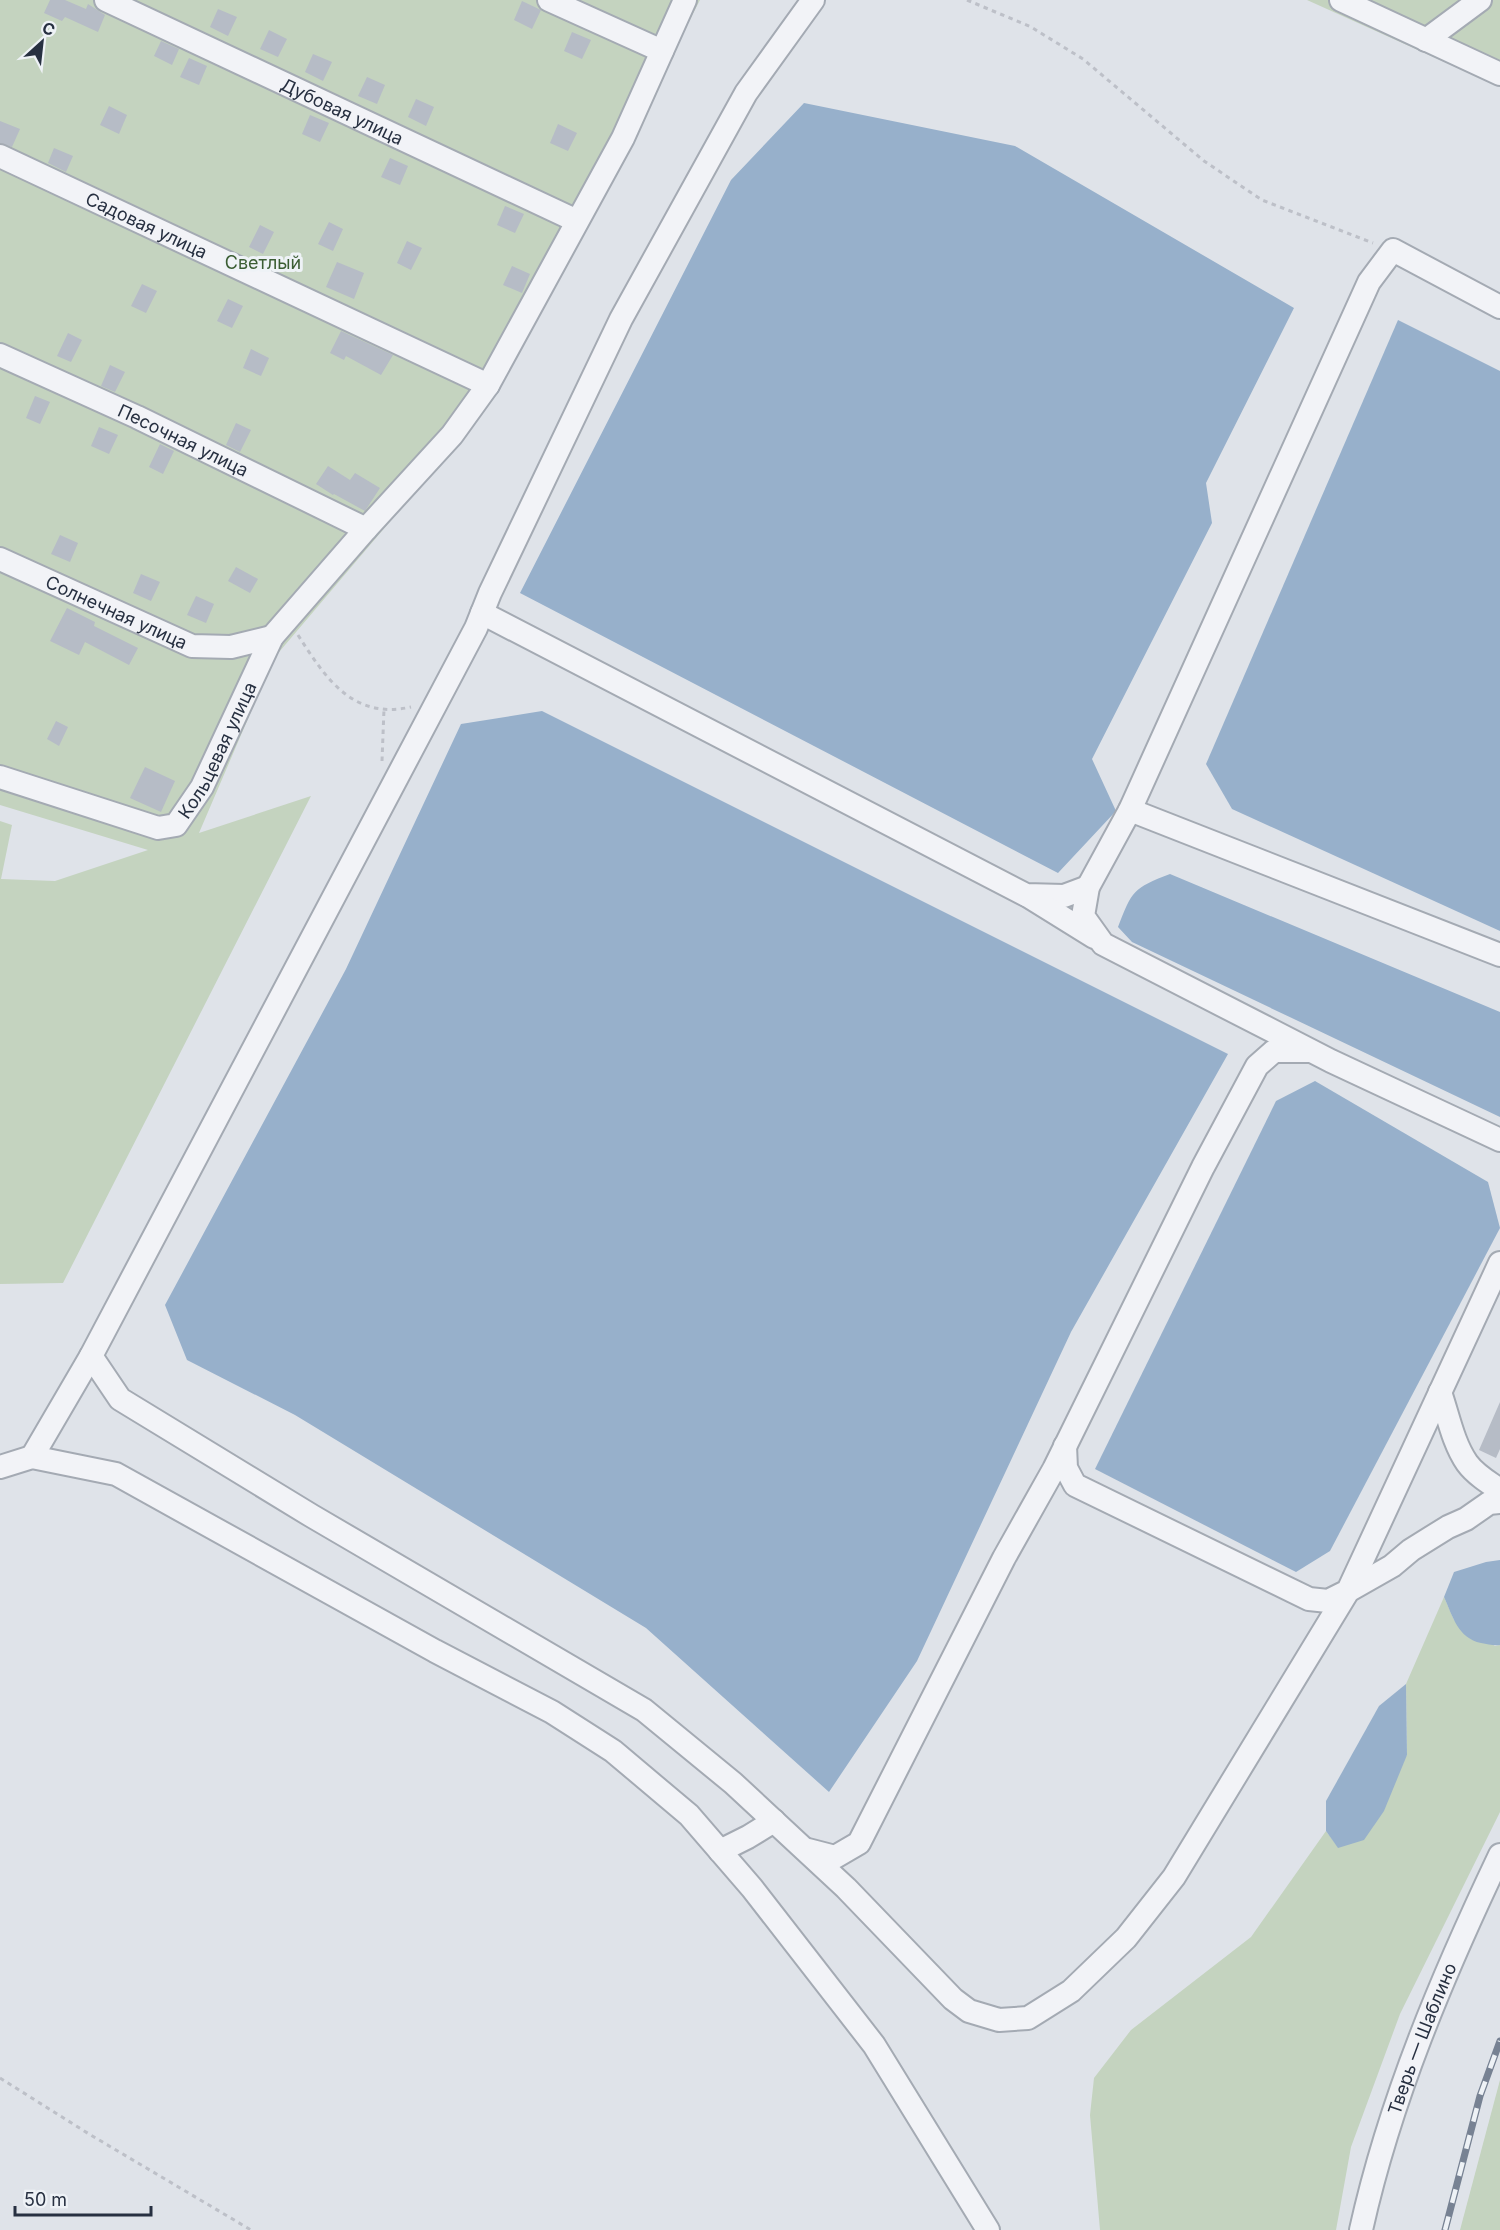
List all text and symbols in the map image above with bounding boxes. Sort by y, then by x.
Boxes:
north arrow [12,12,72,72]
text: С [39,17,59,40]
street label: Дубовая улица [278,73,407,149]
street label: Садовая улица [82,187,211,262]
park label: Светлый [225,252,301,273]
street label: Песочная улица [115,399,252,480]
street label: Солнечная улица [43,571,191,653]
street label: Кольцевая улица [173,678,260,822]
street label: Тверь — Шаблино [1383,1959,1460,2117]
scale bar [15,2179,152,2217]
text: 50 m [24,2189,67,2210]

